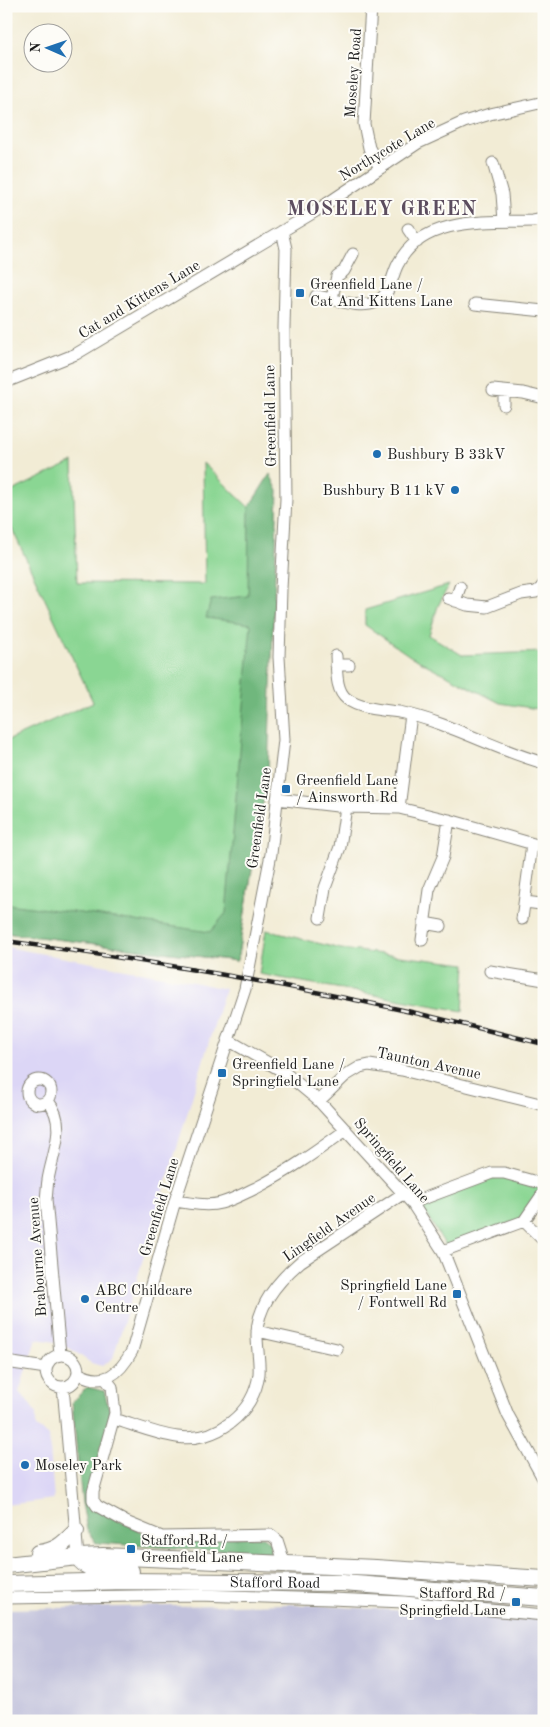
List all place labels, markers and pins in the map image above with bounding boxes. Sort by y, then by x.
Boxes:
place label: Greenfield Lane / Cat And Kittens Lane [310,278,453,310]
marker: Greenfield Lane / Cat And Kittens Lane [294,287,306,299]
marker: Bushbury B 33kV [371,448,383,460]
place label: Bushbury B 33kV [387,448,506,463]
place label: Bushbury B 11 kV [322,484,445,499]
marker: Bushbury B 11 kV [449,484,461,496]
place label: Greenfield Lane / Ainsworth Rd [296,774,398,806]
marker: Greenfield Lane / Ainsworth Rd [280,783,292,795]
place label: Greenfield Lane / Springfield Lane [232,1058,345,1090]
marker: Greenfield Lane / Springfield Lane [216,1067,228,1079]
place label: Springfield Lane / Fontwell Rd [340,1279,447,1311]
place label: ABC Childcare Centre [95,1284,192,1316]
marker: Springfield Lane / Fontwell Rd [451,1288,463,1300]
marker: ABC Childcare Centre [79,1293,91,1305]
marker: Moseley Park [19,1459,31,1471]
place label: Moseley Park [35,1459,123,1474]
place label: Stafford Rd / Greenfield Lane [141,1534,243,1566]
marker: Stafford Rd / Greenfield Lane [125,1543,137,1555]
place label: Stafford Rd / Springfield Lane [399,1587,506,1619]
marker: Stafford Rd / Springfield Lane [510,1596,522,1608]

